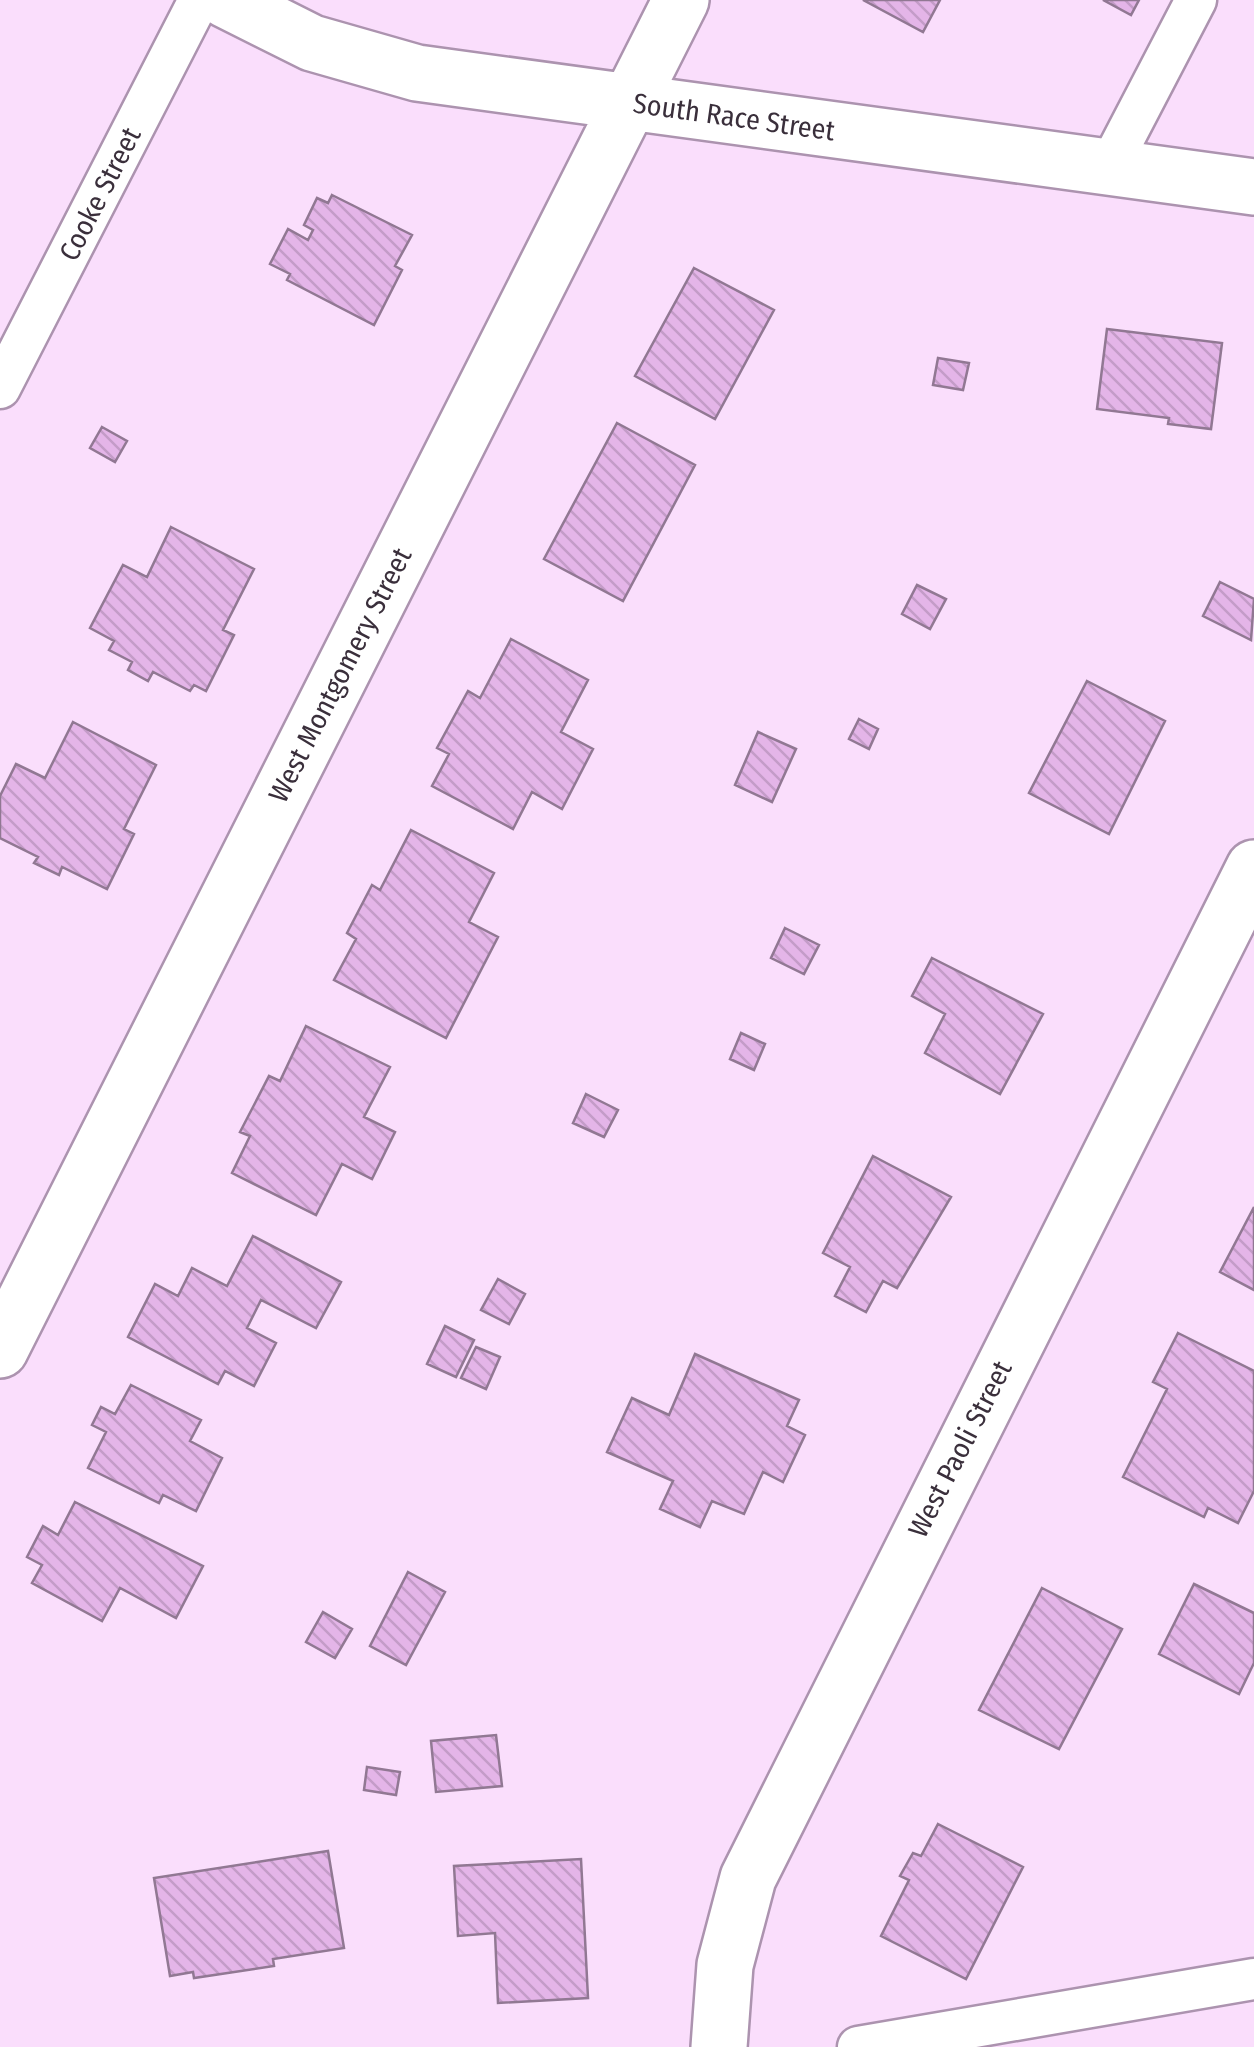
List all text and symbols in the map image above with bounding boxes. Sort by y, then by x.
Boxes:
street label: South Race Street [631,87,838,148]
street label: Cooke Street [52,121,148,266]
street label: West Montgomery Street [262,542,419,808]
street label: West Paoli Street [901,1354,1019,1543]

